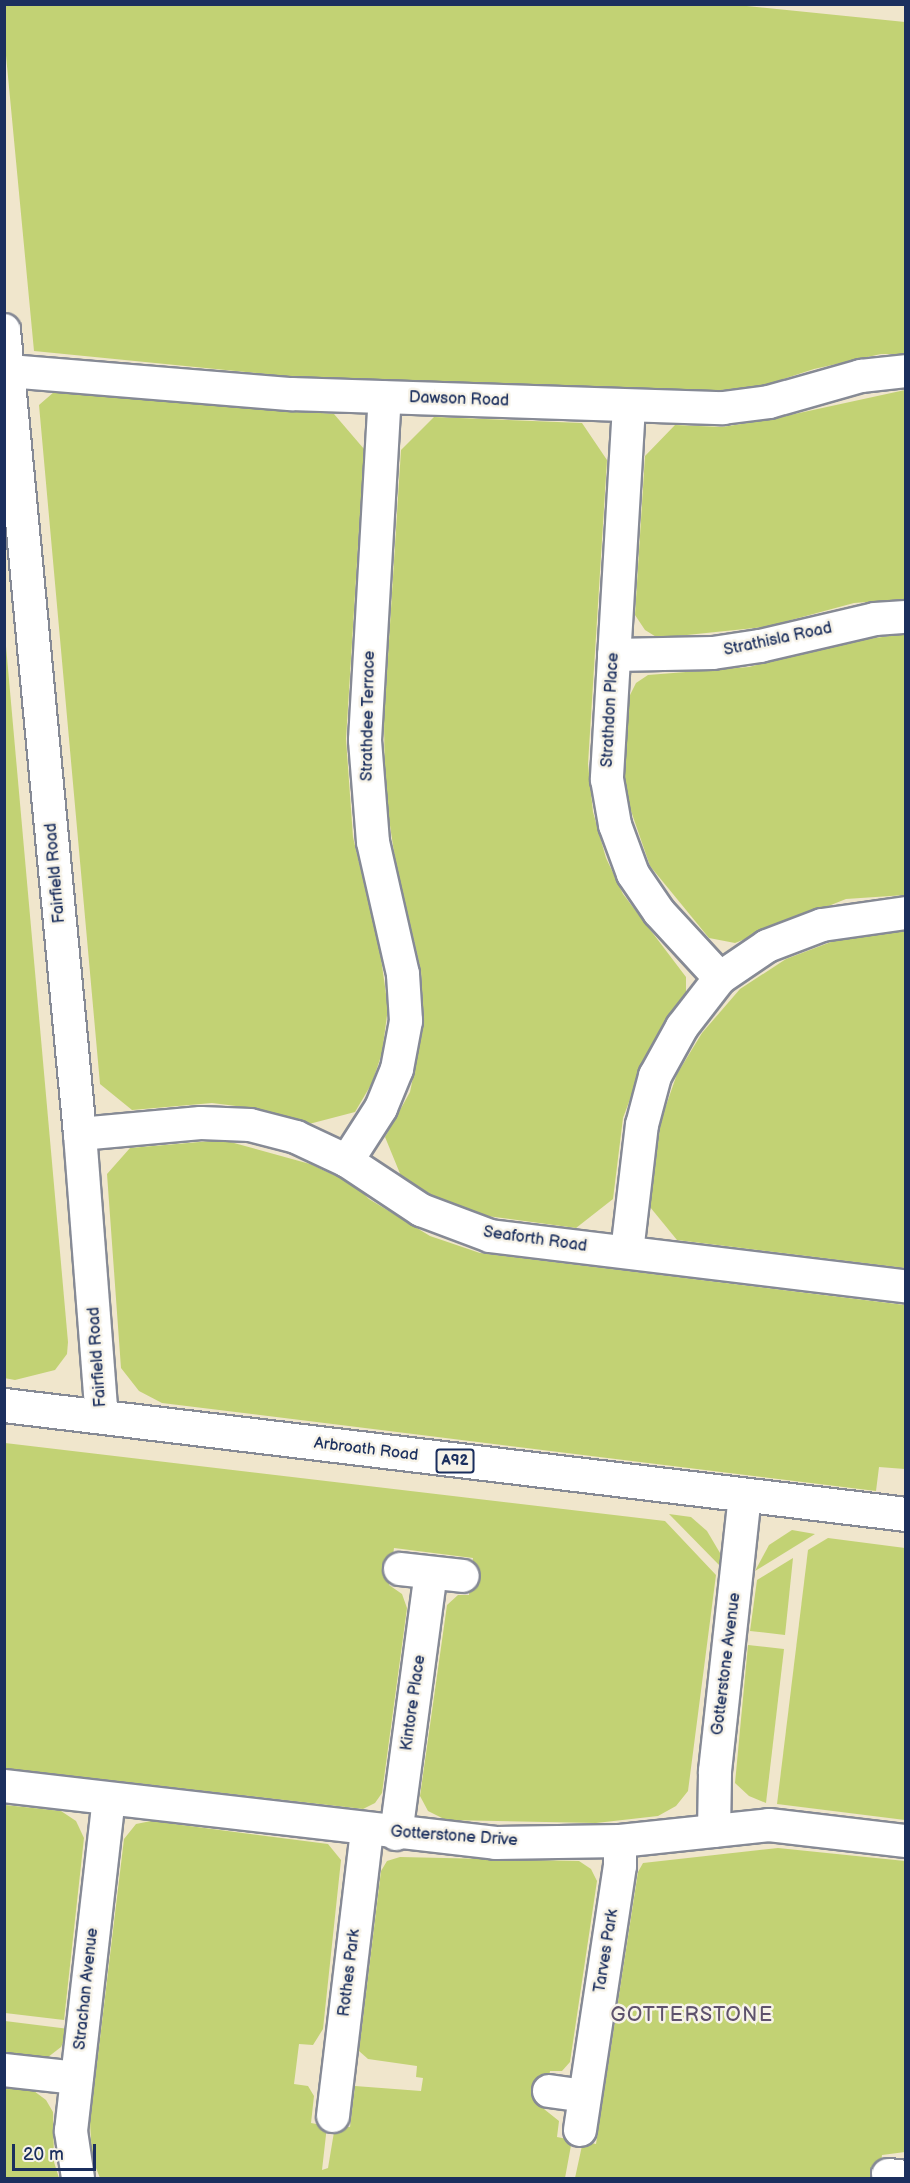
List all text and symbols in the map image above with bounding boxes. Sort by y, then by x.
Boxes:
street label: Dawson Road [409,389,509,411]
street label: Strathisla Road [722,619,834,661]
street label: Strathdee Terrace [358,650,380,782]
street label: Strathdon Place [598,652,624,768]
street label: Fairfield Road [42,822,70,924]
street label: Seaforth Road [482,1223,588,1257]
street label: Fairfield Road [85,1306,111,1408]
street label: Arbroath Road [313,1434,419,1466]
road number: A92 [436,1449,474,1473]
street label: Gotterstone Avenue [709,1592,745,1736]
street label: Kintore Place [398,1654,430,1752]
street label: Gotterstone Drive [390,1823,518,1851]
street label: Tarves Park [591,1908,623,1994]
street label: Strachan Avenue [71,1927,103,2051]
street label: Rothes Park [335,1928,365,2018]
district label: GOTTERSTONE [610,2003,774,2027]
scale bar [15,2132,99,2170]
text: 20 m [23,2144,64,2165]

